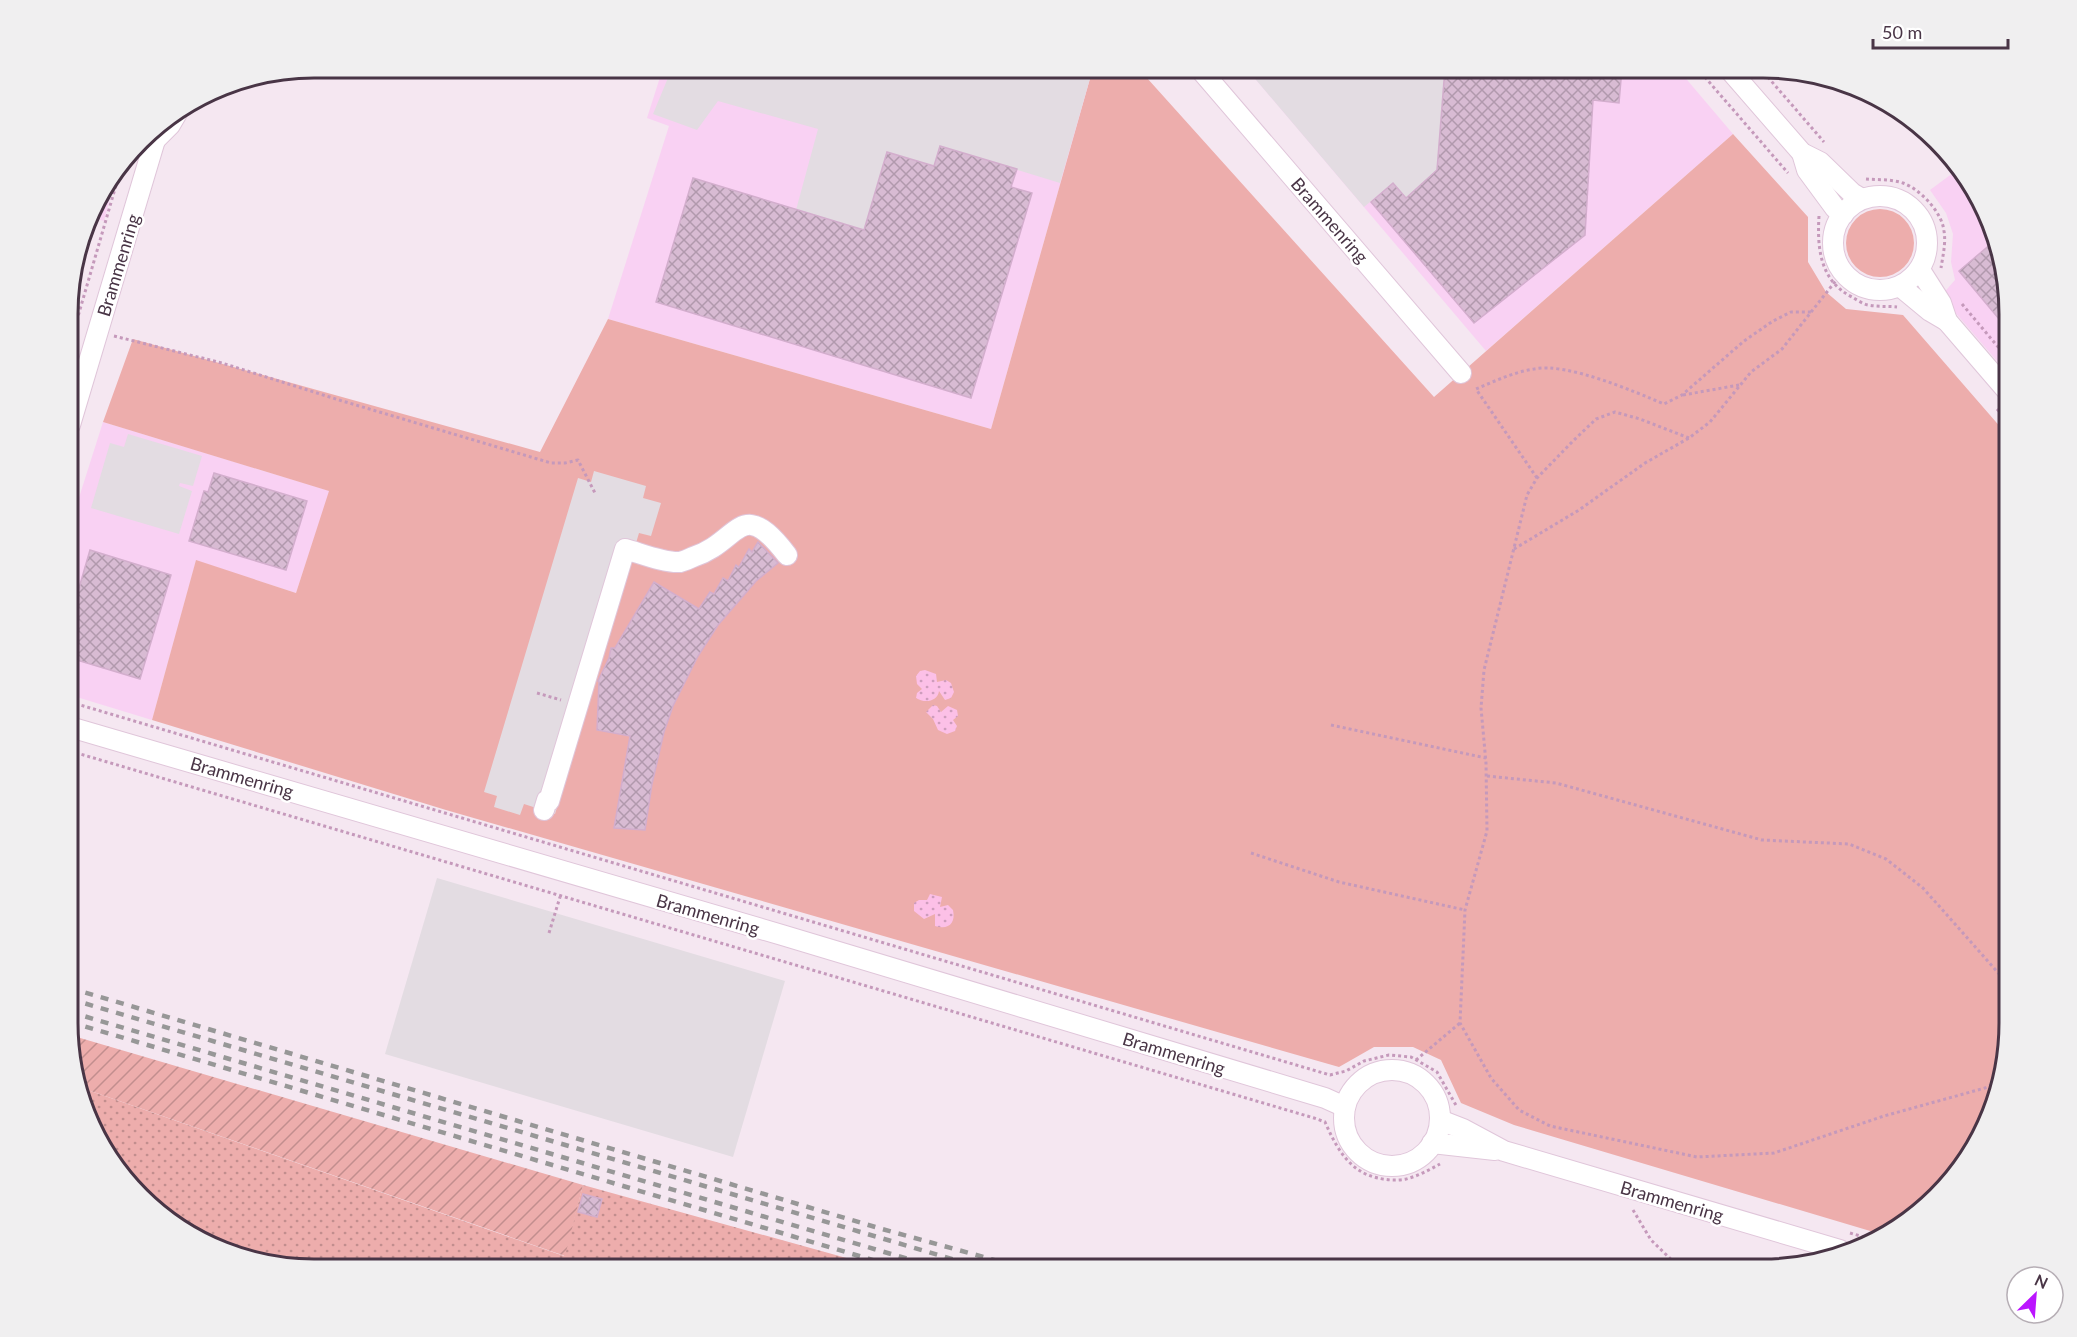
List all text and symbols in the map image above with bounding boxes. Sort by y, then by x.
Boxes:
scale bar [1873,12,2008,50]
text: 50 m [1882,21,1922,43]
street label: Brammenring [1287,173,1373,267]
street label: Brammenring [92,211,144,319]
street label: Brammenring [188,752,296,802]
street label: Brammenring [654,889,762,939]
street label: Brammenring [1120,1027,1228,1079]
street label: Brammenring [1618,1176,1726,1226]
north arrow [2005,1265,2065,1325]
text: N [2032,1270,2051,1292]

